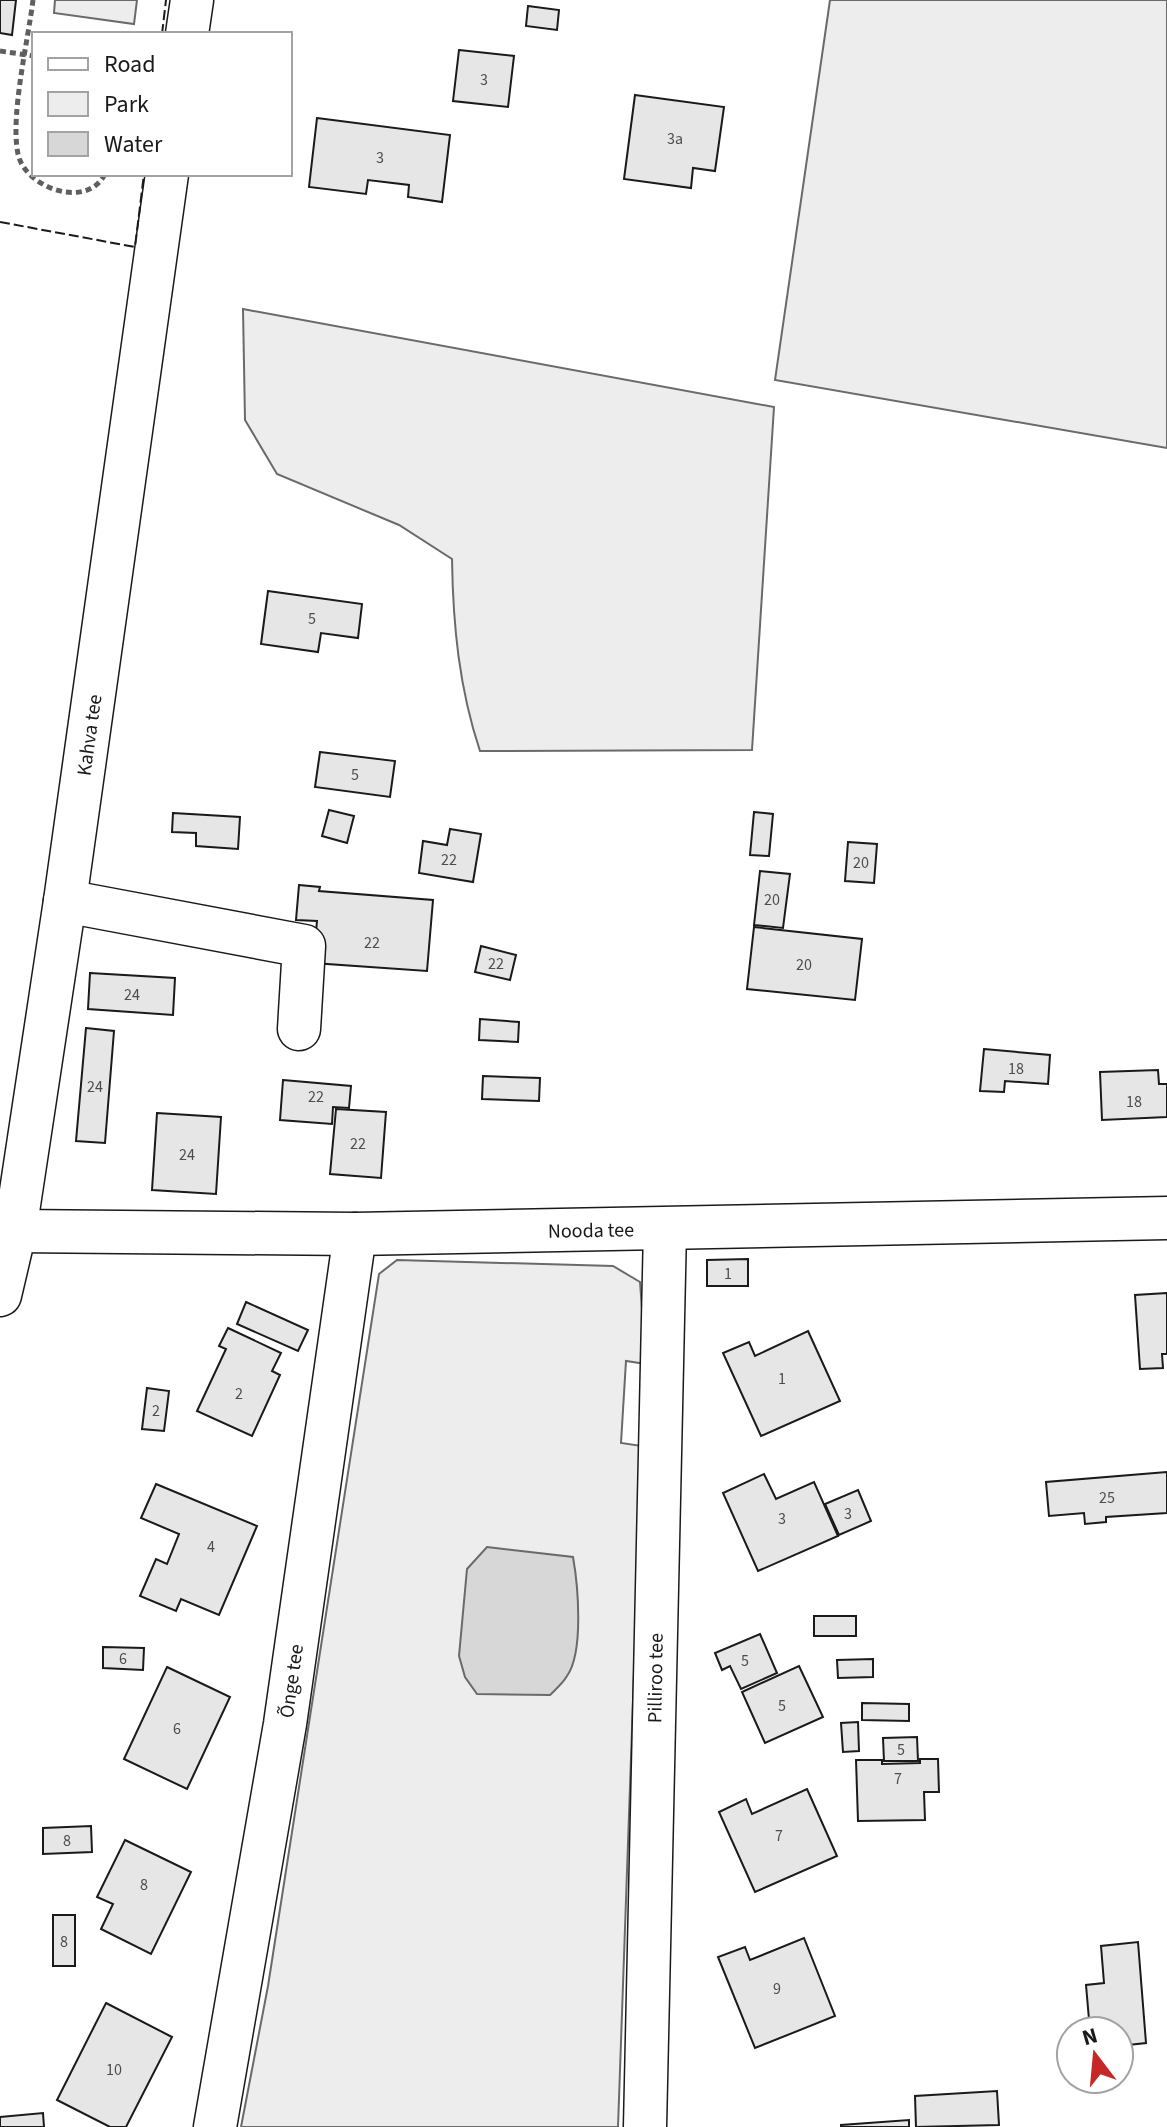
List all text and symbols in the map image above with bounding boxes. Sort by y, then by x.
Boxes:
legend [32,32,292,176]
text: Road [104,47,156,82]
house number: 3 [480,69,488,91]
text: Park [104,87,149,122]
text: Water [104,127,163,162]
house number: 3a [667,128,683,150]
house number: 3 [376,147,384,169]
house number: 5 [308,608,316,630]
street label: Kahva tee [70,693,110,778]
house number: 5 [351,764,359,786]
house number: 22 [441,849,457,871]
house number: 20 [853,852,869,874]
house number: 20 [764,889,780,911]
house number: 22 [364,932,380,954]
house number: 22 [488,953,504,975]
house number: 20 [796,954,812,976]
house number: 24 [124,984,140,1006]
house number: 18 [1008,1058,1024,1080]
house number: 24 [87,1076,103,1098]
house number: 22 [308,1086,324,1108]
house number: 18 [1126,1091,1142,1113]
house number: 22 [350,1133,366,1155]
house number: 24 [179,1144,195,1166]
street label: Nooda tee [548,1216,634,1246]
house number: 1 [724,1263,732,1285]
house number: 1 [778,1368,786,1390]
house number: 2 [235,1383,243,1405]
house number: 2 [152,1400,160,1422]
house number: 25 [1099,1487,1115,1509]
house number: 3 [844,1503,852,1525]
house number: 3 [778,1508,786,1530]
house number: 4 [207,1536,215,1558]
street label: Pilliroo tee [641,1633,671,1723]
street label: Õnge tee [273,1642,311,1720]
house number: 6 [119,1648,127,1670]
house number: 5 [741,1650,749,1672]
house number: 5 [778,1695,786,1717]
house number: 6 [173,1718,181,1740]
house number: 5 [897,1739,905,1761]
house number: 7 [894,1768,902,1790]
house number: 7 [775,1825,783,1847]
house number: 8 [63,1830,71,1852]
house number: 8 [140,1874,148,1896]
house number: 8 [60,1931,68,1953]
house number: 9 [773,1978,781,2000]
north arrow [1055,2015,1135,2095]
text: N [1078,2019,1101,2054]
house number: 10 [106,2059,122,2081]

